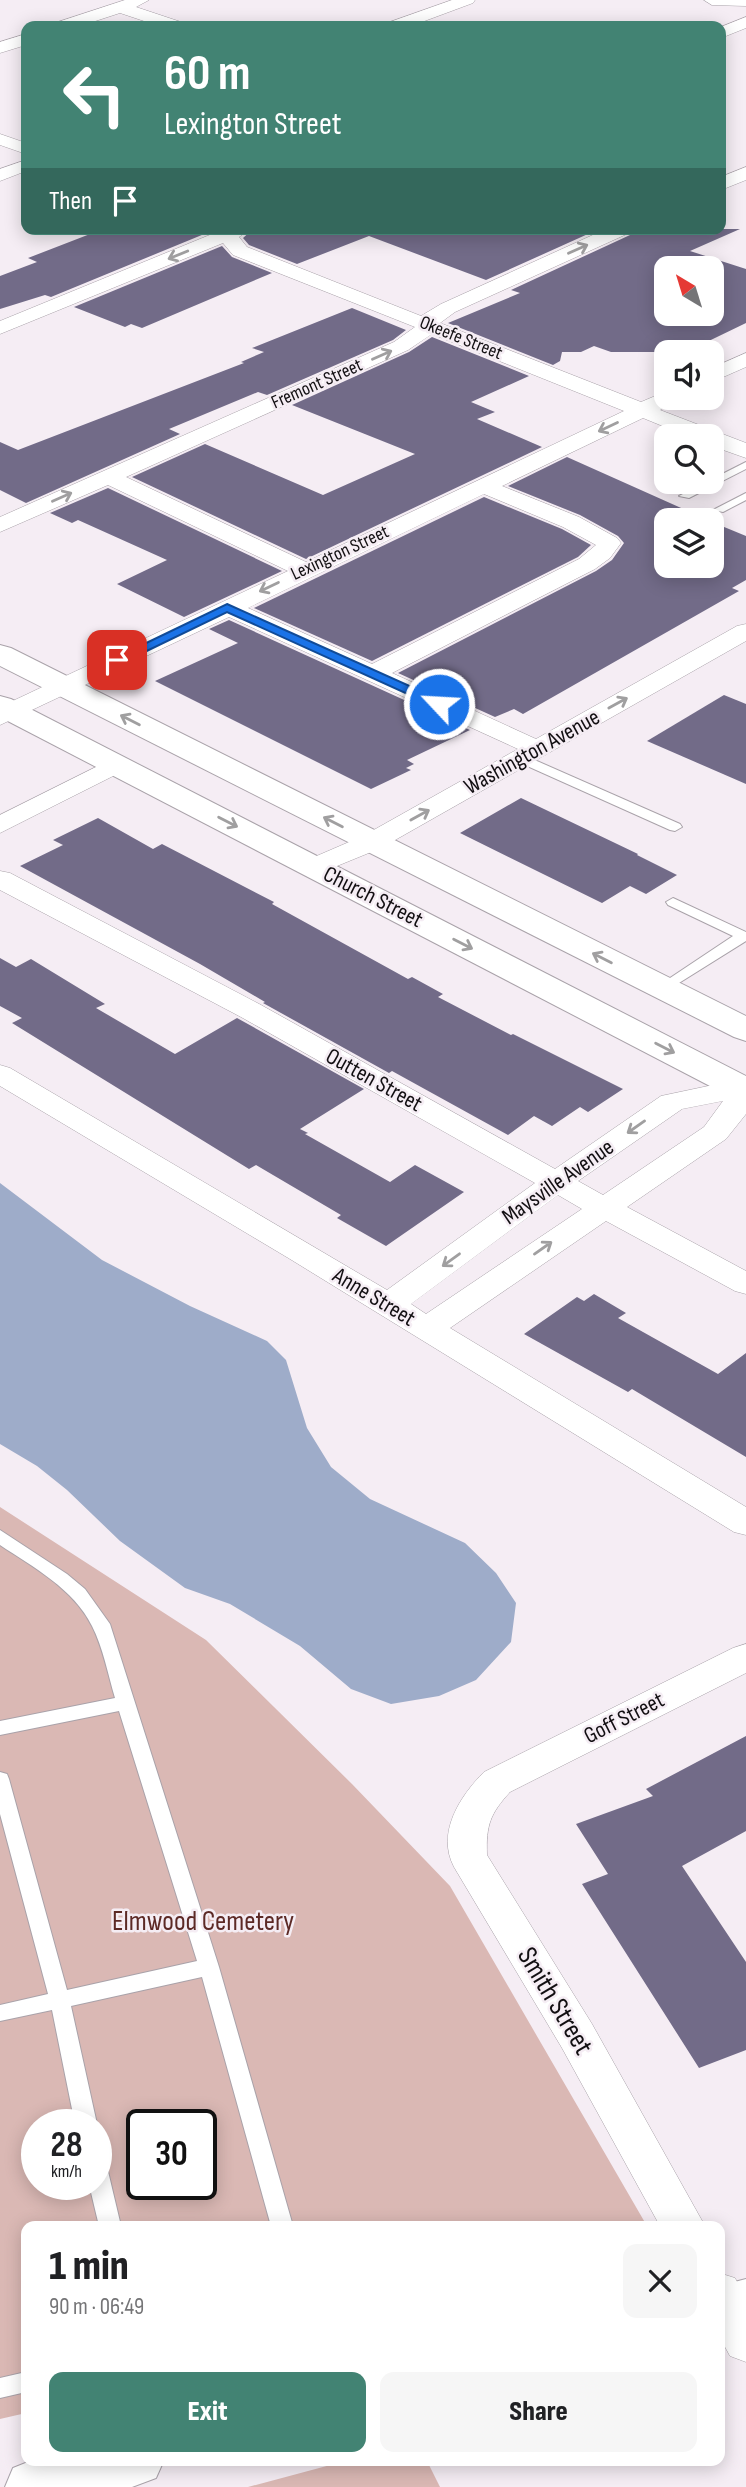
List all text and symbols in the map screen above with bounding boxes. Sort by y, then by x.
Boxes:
text: 60 m [164,45,251,104]
icon: left [49,49,140,140]
text: Lexington Street [164,105,341,144]
icon: arrive [106,182,144,220]
text: Then [49,186,92,217]
one-way arrow [567,242,588,255]
one-way arrow [167,249,189,262]
north arrow [654,256,724,326]
map controls [654,256,724,578]
street label: Okeefe Street [416,311,506,365]
button: sound [654,340,724,410]
one-way arrow [371,348,392,361]
street label: Fremont Street [268,354,366,414]
one-way arrow [598,421,619,434]
button: search [654,424,724,494]
one-way arrow [51,490,73,503]
button: layers [654,508,724,578]
street label: Lexington Street [287,520,393,586]
one-way arrow [259,580,280,594]
pin [87,630,147,690]
icon: arrive [98,641,136,679]
position arrow [402,667,476,741]
one-way arrow [608,696,628,710]
street label: Washington Avenue [459,703,605,801]
one-way arrow [120,712,141,726]
one-way arrow [409,808,430,821]
one-way arrow [323,815,344,829]
one-way arrow [217,816,238,830]
street label: Church Street [318,860,428,934]
one-way arrow [452,937,473,951]
one-way arrow [592,950,613,964]
street label: Outten Street [321,1042,427,1118]
one-way arrow [654,1042,675,1056]
one-way arrow [626,1120,646,1134]
street label: Maysville Avenue [497,1133,619,1231]
one-way arrow [533,1241,552,1255]
one-way arrow [442,1252,460,1267]
street label: Anne Street [327,1261,420,1333]
street label: Goff Street [579,1686,669,1750]
park label: Elmwood Cemetery [112,1905,294,1938]
street label: Smith Street [510,1941,600,2061]
speed limit sign: 30 [126,2109,217,2200]
text: 28 [51,2124,82,2167]
text: km/h [51,2161,82,2182]
text: 1 min [49,2241,129,2292]
button: close [623,2244,697,2318]
text: 90 m · 06:49 [49,2293,144,2321]
button: Exit [49,2372,366,2452]
button: Share [380,2372,697,2452]

